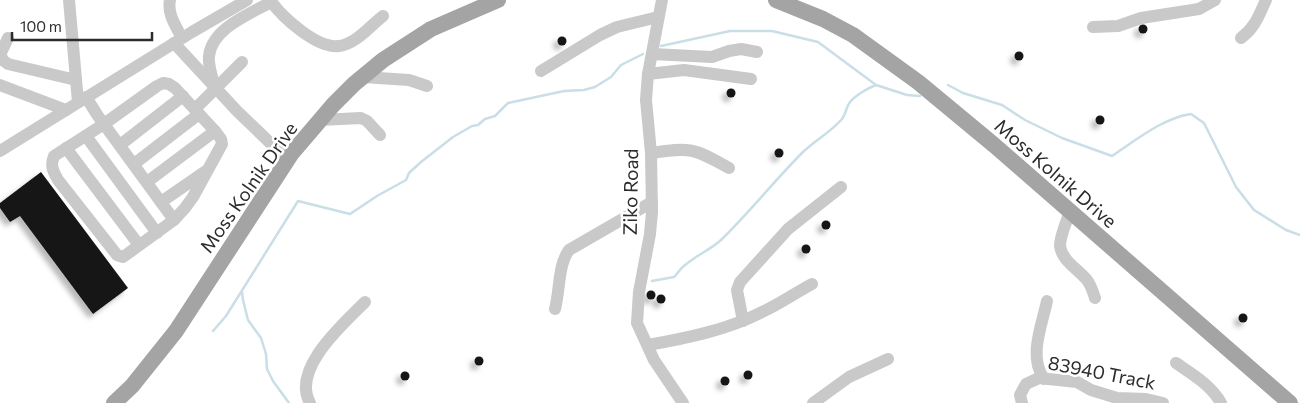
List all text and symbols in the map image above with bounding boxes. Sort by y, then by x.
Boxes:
scale bar [12,10,152,42]
text: 100 m [20,17,62,35]
street label: Moss Kolnik Drive [990,114,1122,232]
street label: Moss Kolnik Drive [194,117,302,257]
street label: Ziko Road [618,148,642,236]
street label: 83940 Track [1046,350,1158,394]

